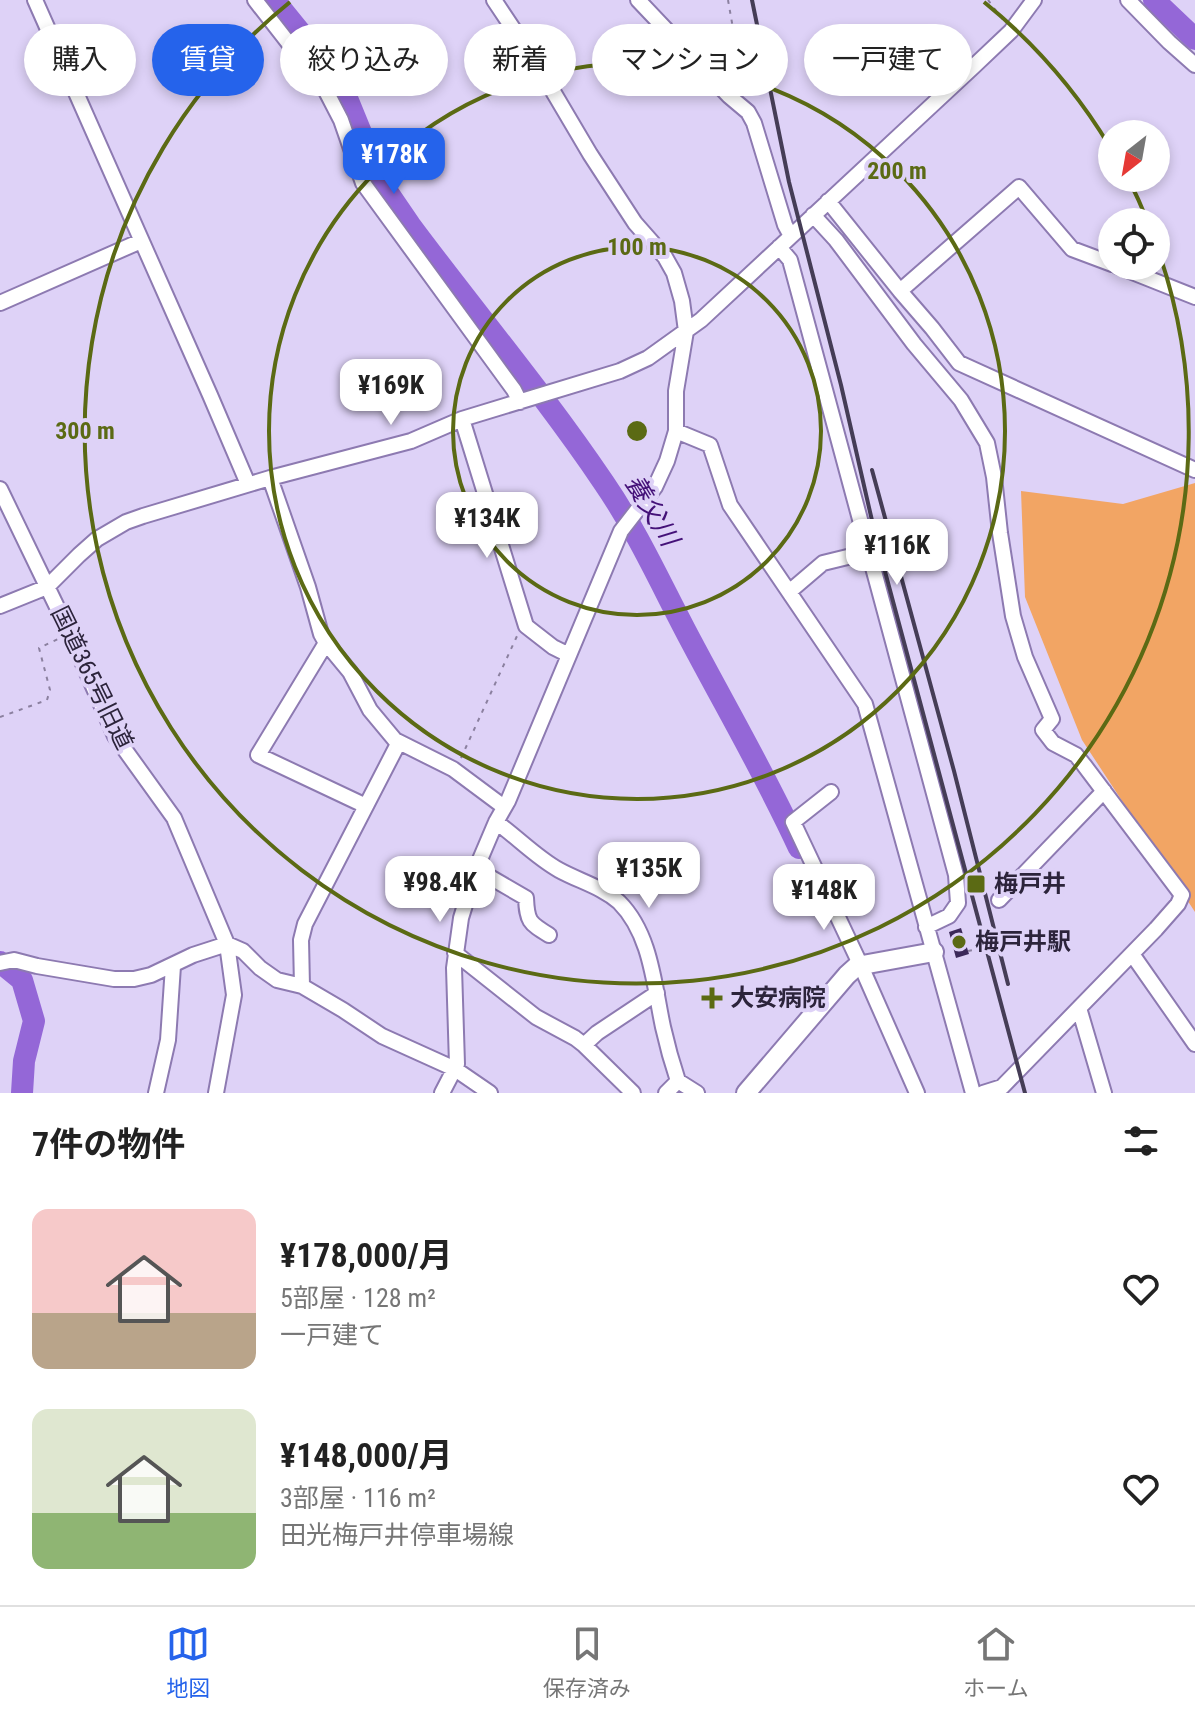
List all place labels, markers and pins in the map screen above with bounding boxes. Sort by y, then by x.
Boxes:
pin: ¥178K [338,128,450,196]
pin: ¥169K [335,359,447,427]
centre of rings [623,417,651,445]
pin: ¥134K [431,492,543,560]
pin: ¥116K [841,519,953,587]
pin: ¥135K [593,842,705,910]
pin: ¥98.4K [375,856,505,924]
pin: ¥148K [768,864,880,932]
place label: 梅戸井 [994,870,1066,898]
marker: 梅戸井 [965,873,987,895]
place label: 梅戸井駅 [975,928,1071,956]
marker: 梅戸井駅 [950,933,968,951]
place label: 大安病院 [730,984,826,1012]
marker: 大安病院 [701,987,723,1009]

